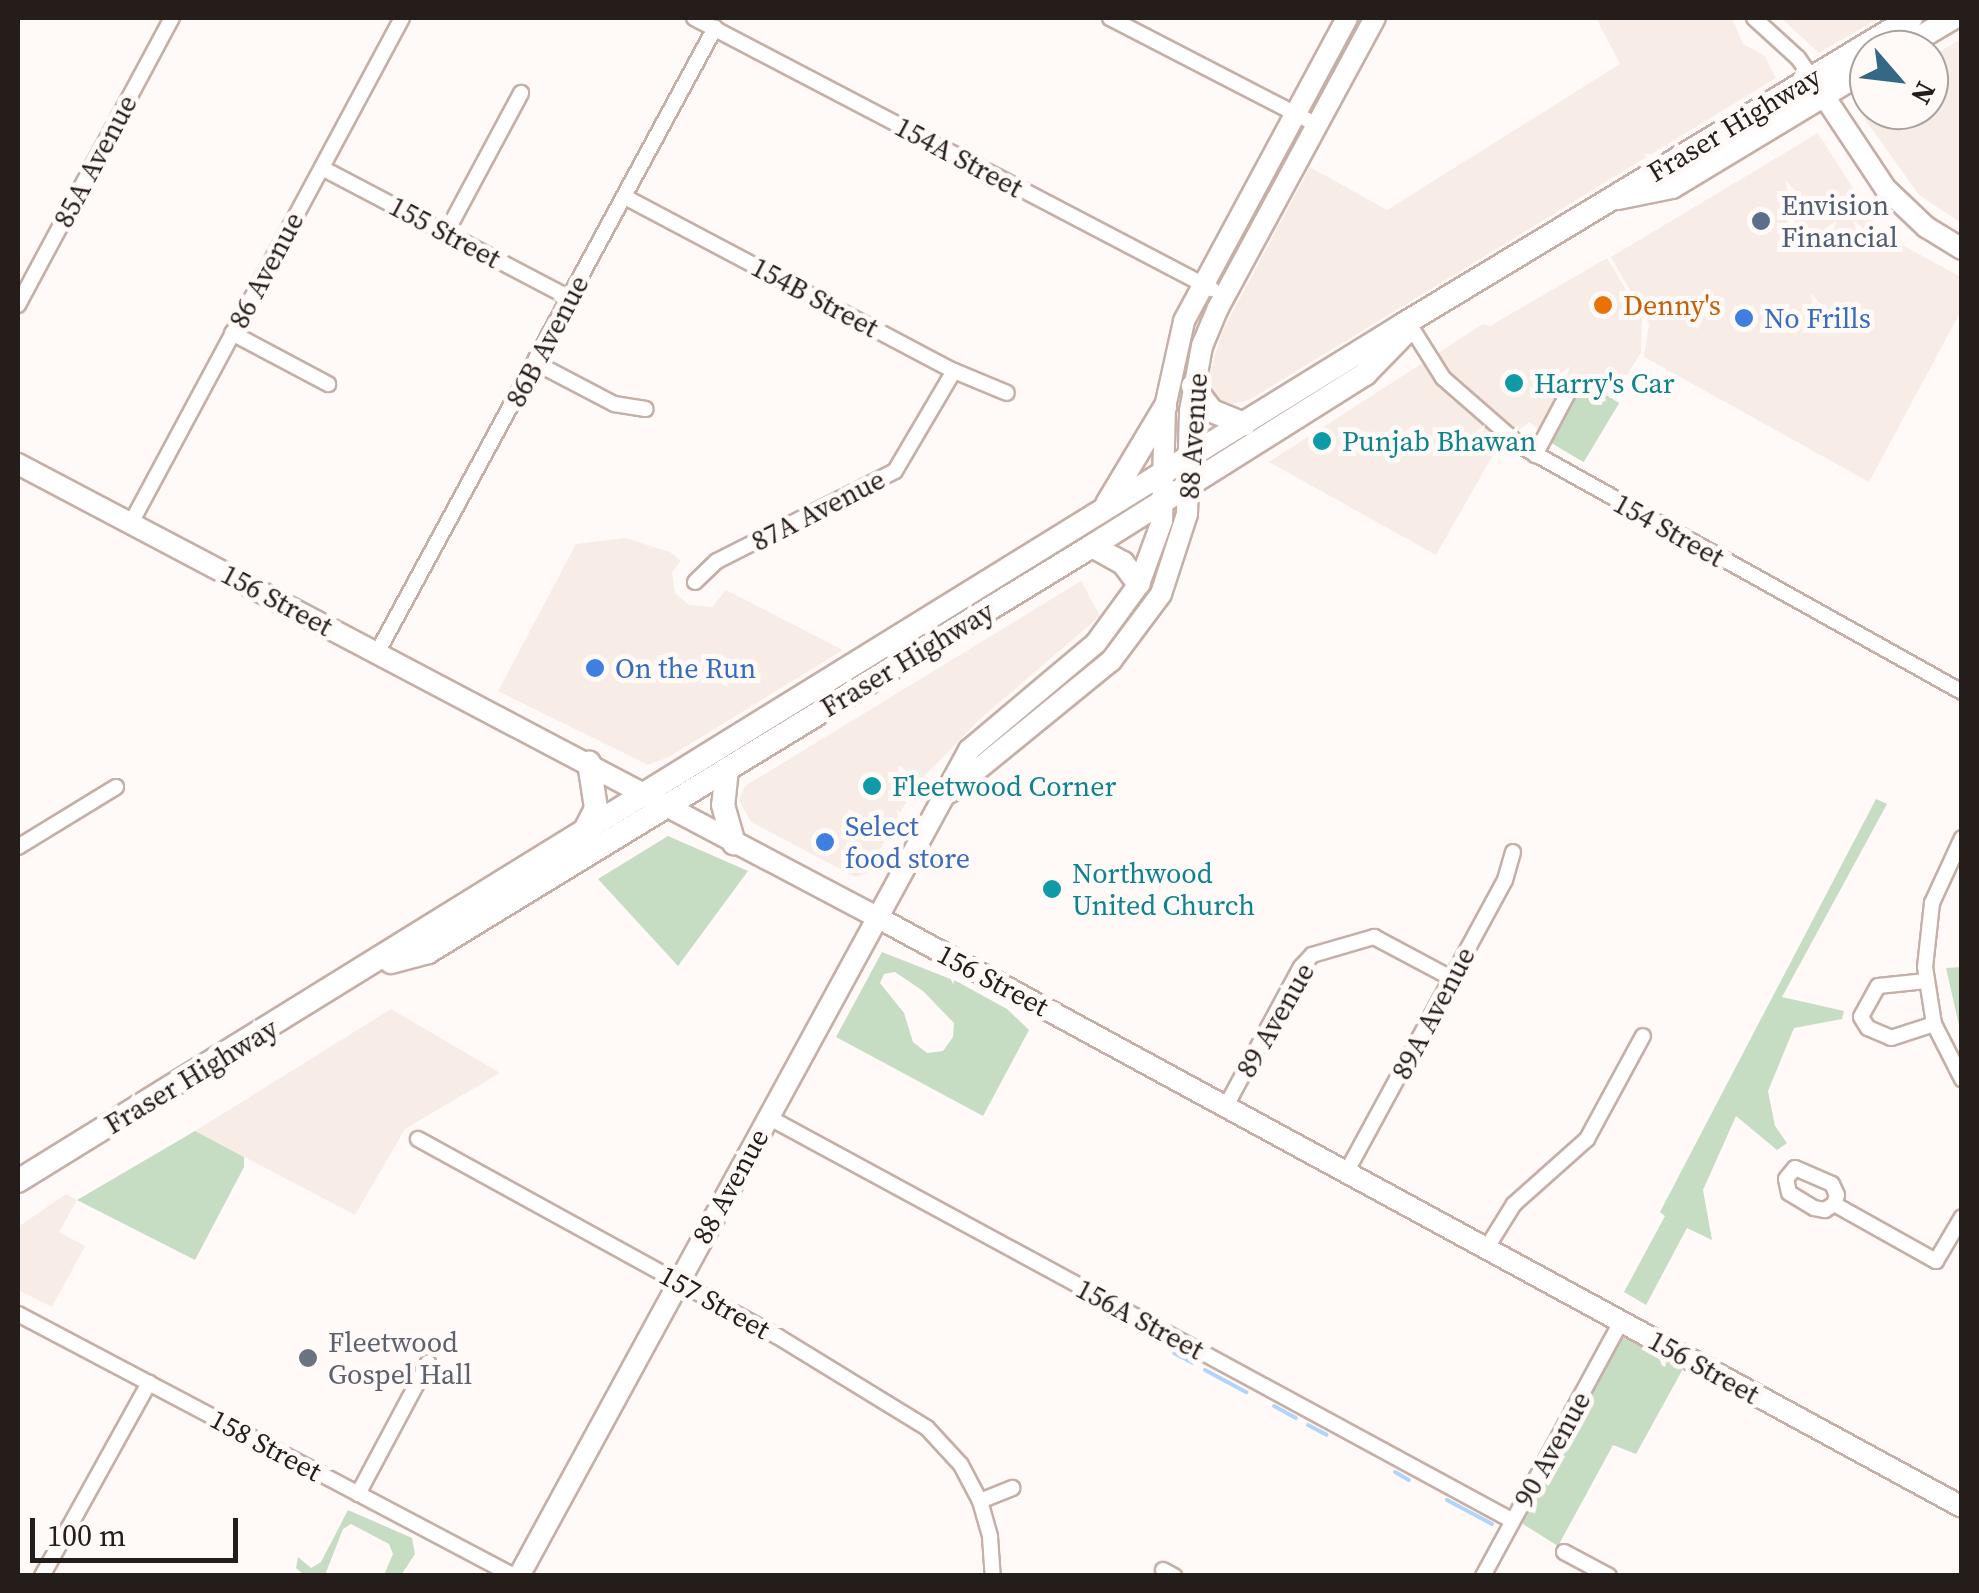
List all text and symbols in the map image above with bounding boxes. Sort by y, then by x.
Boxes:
north arrow [1849,30,1949,130]
street label: Fraser Highway [1641,59,1827,189]
text: N [1902,75,1945,111]
street label: 85A Avenue [46,89,144,233]
street label: 154A Street [890,109,1028,205]
place label: Envision Financial [1781,188,1898,254]
street label: 155 Street [384,189,506,275]
street label: 86 Avenue [221,206,311,334]
marker: Envision Financial [1750,210,1772,232]
street label: 154B Street [746,250,884,344]
street label: 86B Avenue [498,270,596,412]
place label: Denny's [1623,288,1721,322]
marker: Denny's [1592,294,1614,316]
place label: No Frills [1764,301,1871,335]
marker: No Frills [1733,307,1755,329]
place label: Harry's Car [1534,366,1674,400]
street label: 88 Avenue [1172,372,1214,500]
marker: Harry's Car [1503,372,1525,394]
place label: Punjab Bhawan [1342,424,1536,458]
marker: Punjab Bhawan [1311,430,1333,452]
street label: 87A Avenue [746,462,890,558]
street label: 154 Street [1608,486,1730,574]
street label: 156 Street [216,557,338,643]
street label: Fraser Highway [814,594,1000,724]
place label: On the Run [615,651,756,685]
marker: On the Run [584,657,606,679]
place label: Fleetwood Corner [892,769,1116,803]
marker: Fleetwood Corner [861,775,883,797]
place label: Select food store [845,809,970,875]
marker: Select food store [814,831,836,853]
place label: Northwood United Church [1072,856,1255,922]
marker: Northwood United Church [1041,878,1063,900]
street label: 156 Street [932,937,1054,1023]
street label: 89A Avenue [1384,941,1482,1085]
street label: 89 Avenue [1229,957,1321,1083]
street label: Fraser Highway [98,1011,284,1141]
street label: 88 Avenue [685,1123,775,1249]
street label: 157 Street [654,1258,776,1346]
street label: 156A Street [1071,1271,1209,1367]
street label: 156 Street [1643,1323,1765,1411]
place label: Fleetwood Gospel Hall [328,1325,472,1391]
marker: Fleetwood Gospel Hall [297,1347,319,1369]
street label: 90 Avenue [1507,1386,1597,1512]
street label: 158 Street [205,1402,327,1488]
scale bar [35,1498,242,1560]
text: 100 m [47,1515,126,1556]

